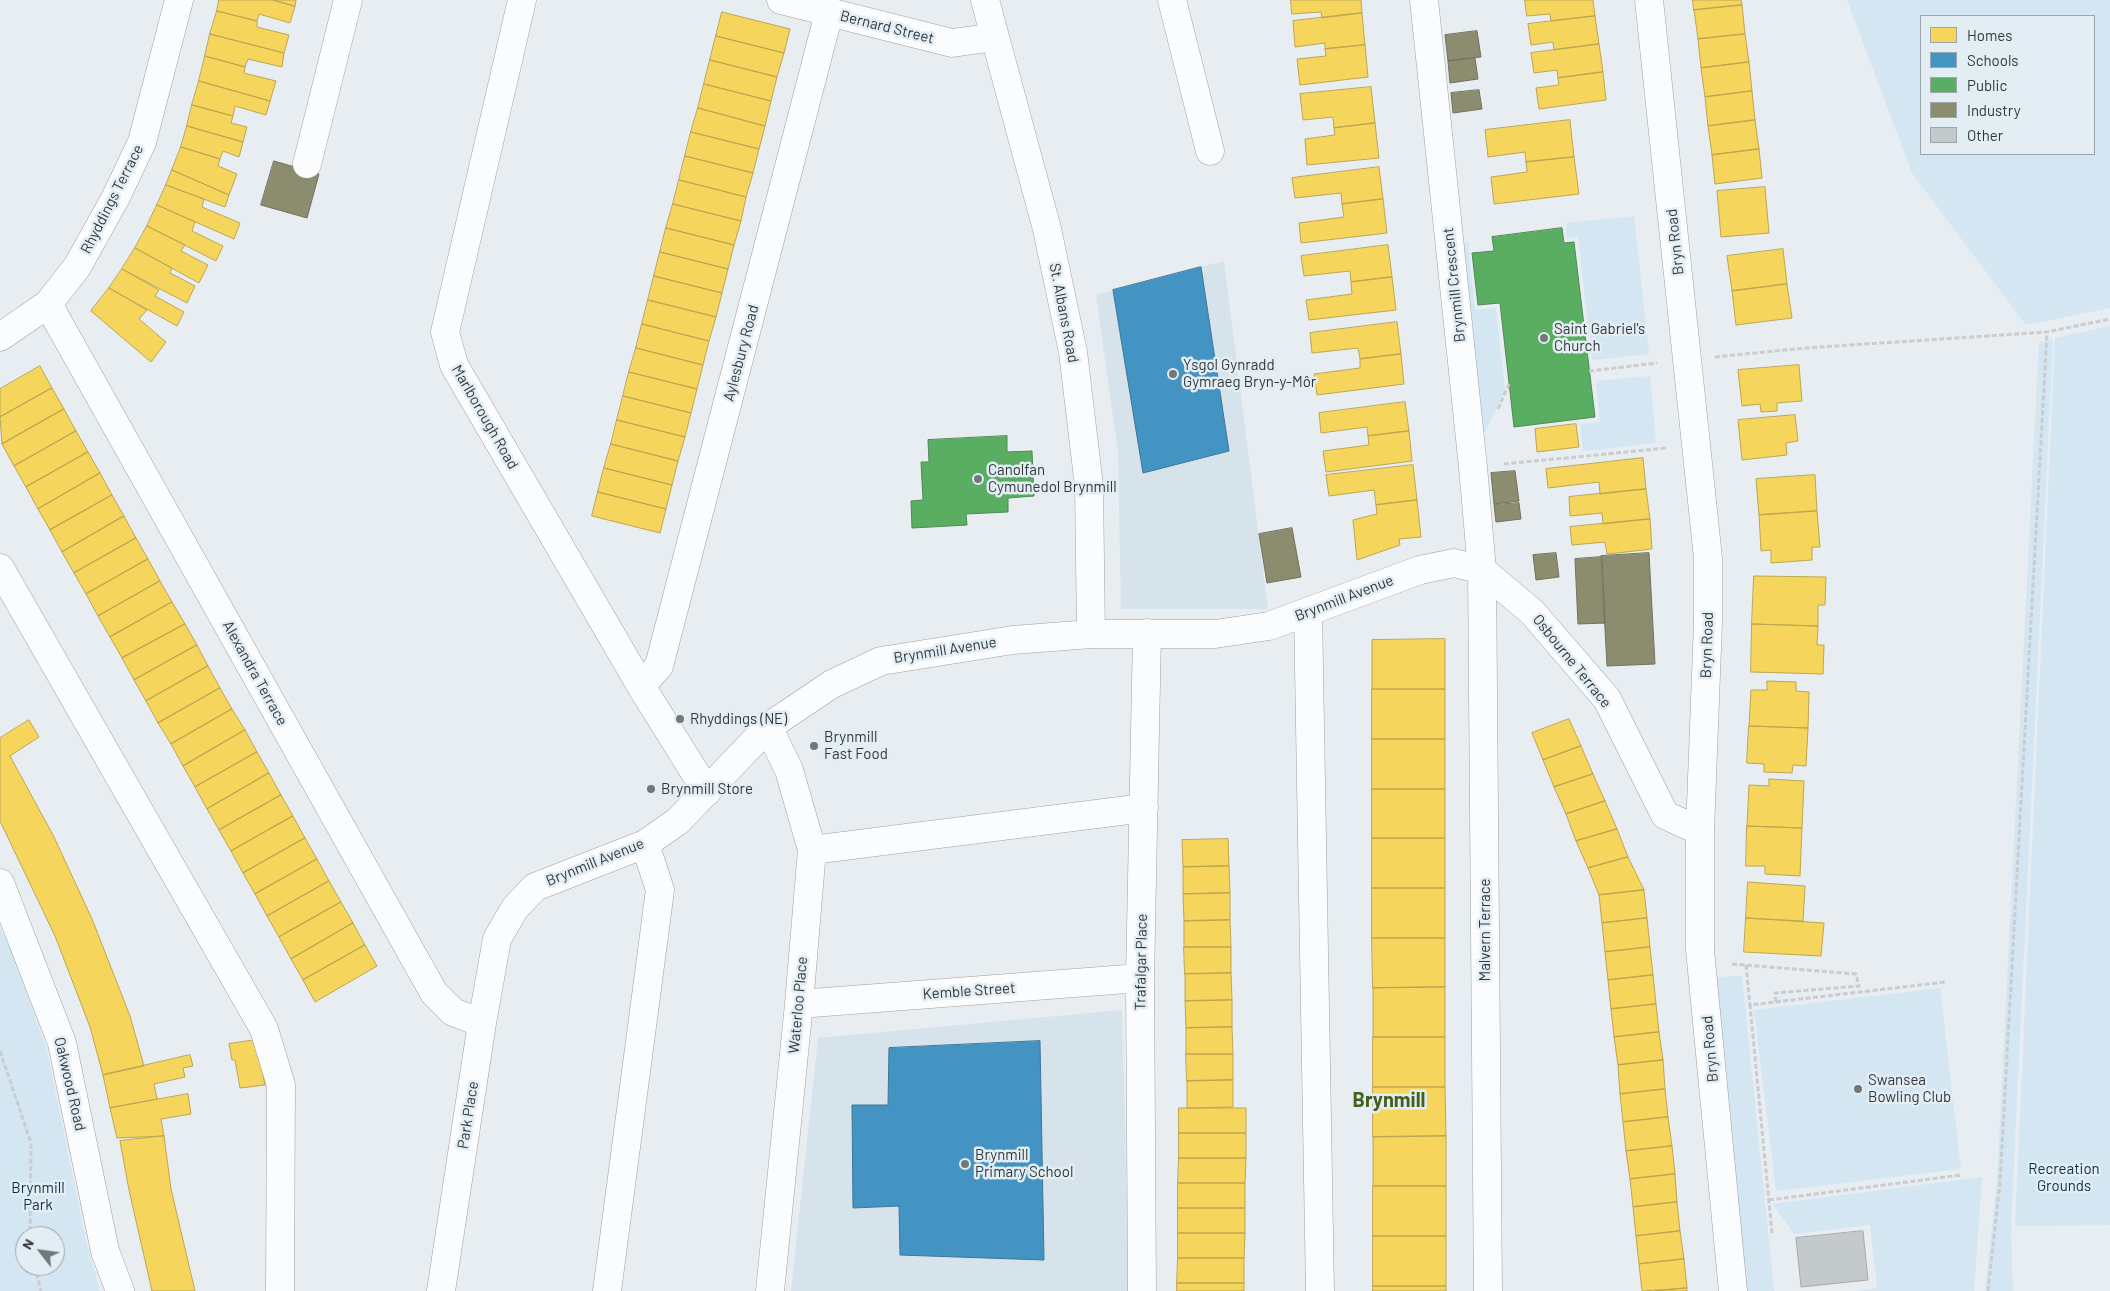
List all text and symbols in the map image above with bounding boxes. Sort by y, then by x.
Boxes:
street label: Bernard Street [838,7,936,47]
legend [1920,15,2095,155]
text: Homes [1967,26,2012,44]
text: Schools [1967,51,2019,69]
text: Public [1967,76,2007,94]
text: Industry [1967,101,2021,119]
text: Other [1967,126,2003,144]
street label: Rhyddings Terrace [77,141,147,257]
street label: Bryn Road [1663,208,1687,276]
street label: Brynmill Crescent [1439,227,1469,343]
street label: St. Albans Road [1046,262,1082,364]
street label: Aylesbury Road [719,303,763,403]
place label: Saint Gabriel's Church [1554,320,1645,355]
marker: Saint Gabriel's Church [1538,332,1550,344]
place label: Ysgol Gynradd Gymraeg Bryn-y-Môr [1183,356,1316,391]
street label: Marlborough Road [448,362,522,472]
marker: Ysgol Gynradd Gymraeg Bryn-y-Môr [1167,368,1179,380]
place label: Canolfan Cymunedol Brynmill [988,461,1117,496]
marker: Canolfan Cymunedol Brynmill [972,473,984,485]
street label: Brynmill Avenue [1292,571,1396,625]
street label: Osbourne Terrace [1529,611,1615,711]
street label: Bryn Road [1697,611,1717,679]
street label: Alexandra Terrace [219,617,291,729]
street label: Brynmill Avenue [892,633,998,667]
place label: Rhyddings (NE) [690,710,787,728]
marker: Rhyddings (NE) [674,713,686,725]
place label: Brynmill Fast Food [824,728,888,763]
marker: Brynmill Fast Food [808,740,820,752]
place label: Brynmill Store [661,780,753,798]
marker: Brynmill Store [645,783,657,795]
street label: Brynmill Avenue [543,834,647,890]
street label: Malvern Terrace [1476,878,1494,982]
street label: Trafalgar Place [1131,913,1151,1011]
street label: Waterloo Place [785,956,811,1054]
street label: Kemble Street [922,979,1016,1003]
street label: Bryn Road [1698,1015,1722,1083]
street label: Oakwood Road [50,1035,90,1133]
place label: Swansea Bowling Club [1868,1071,1951,1106]
street label: Park Place [454,1080,482,1150]
marker: Swansea Bowling Club [1852,1083,1864,1095]
district label: Brynmill [1353,1088,1425,1112]
place label: Brynmill Primary School [975,1146,1073,1181]
marker: Brynmill Primary School [959,1158,971,1170]
park label: Recreation Grounds [2028,1160,2100,1195]
park label: Brynmill Park [11,1179,65,1214]
north arrow [15,1226,65,1276]
text: N [18,1235,37,1252]

